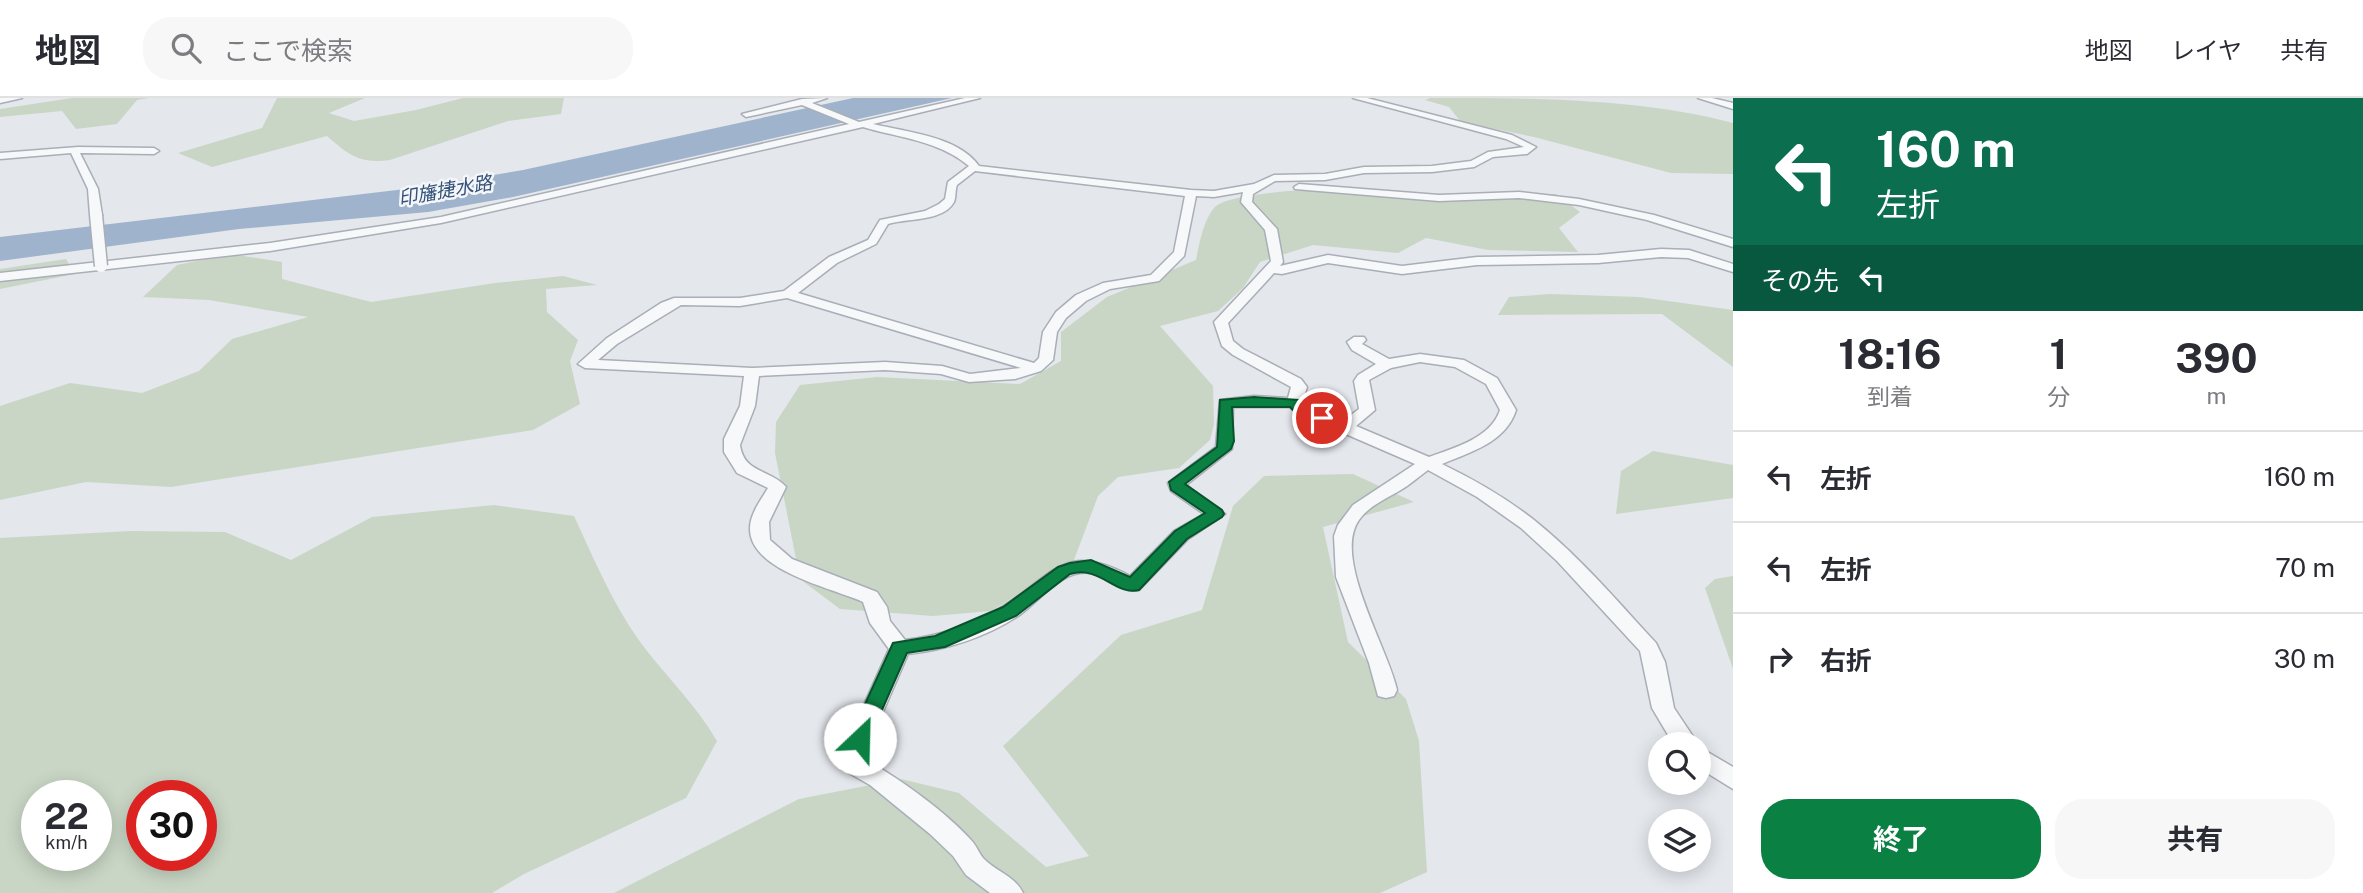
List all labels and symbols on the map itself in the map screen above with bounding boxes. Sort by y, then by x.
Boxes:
water label: 印旛捷水路 [396,171,496,209]
pin [1292,388,1352,448]
position arrow [823,702,897,776]
speed limit sign: 30 [126,780,217,871]

